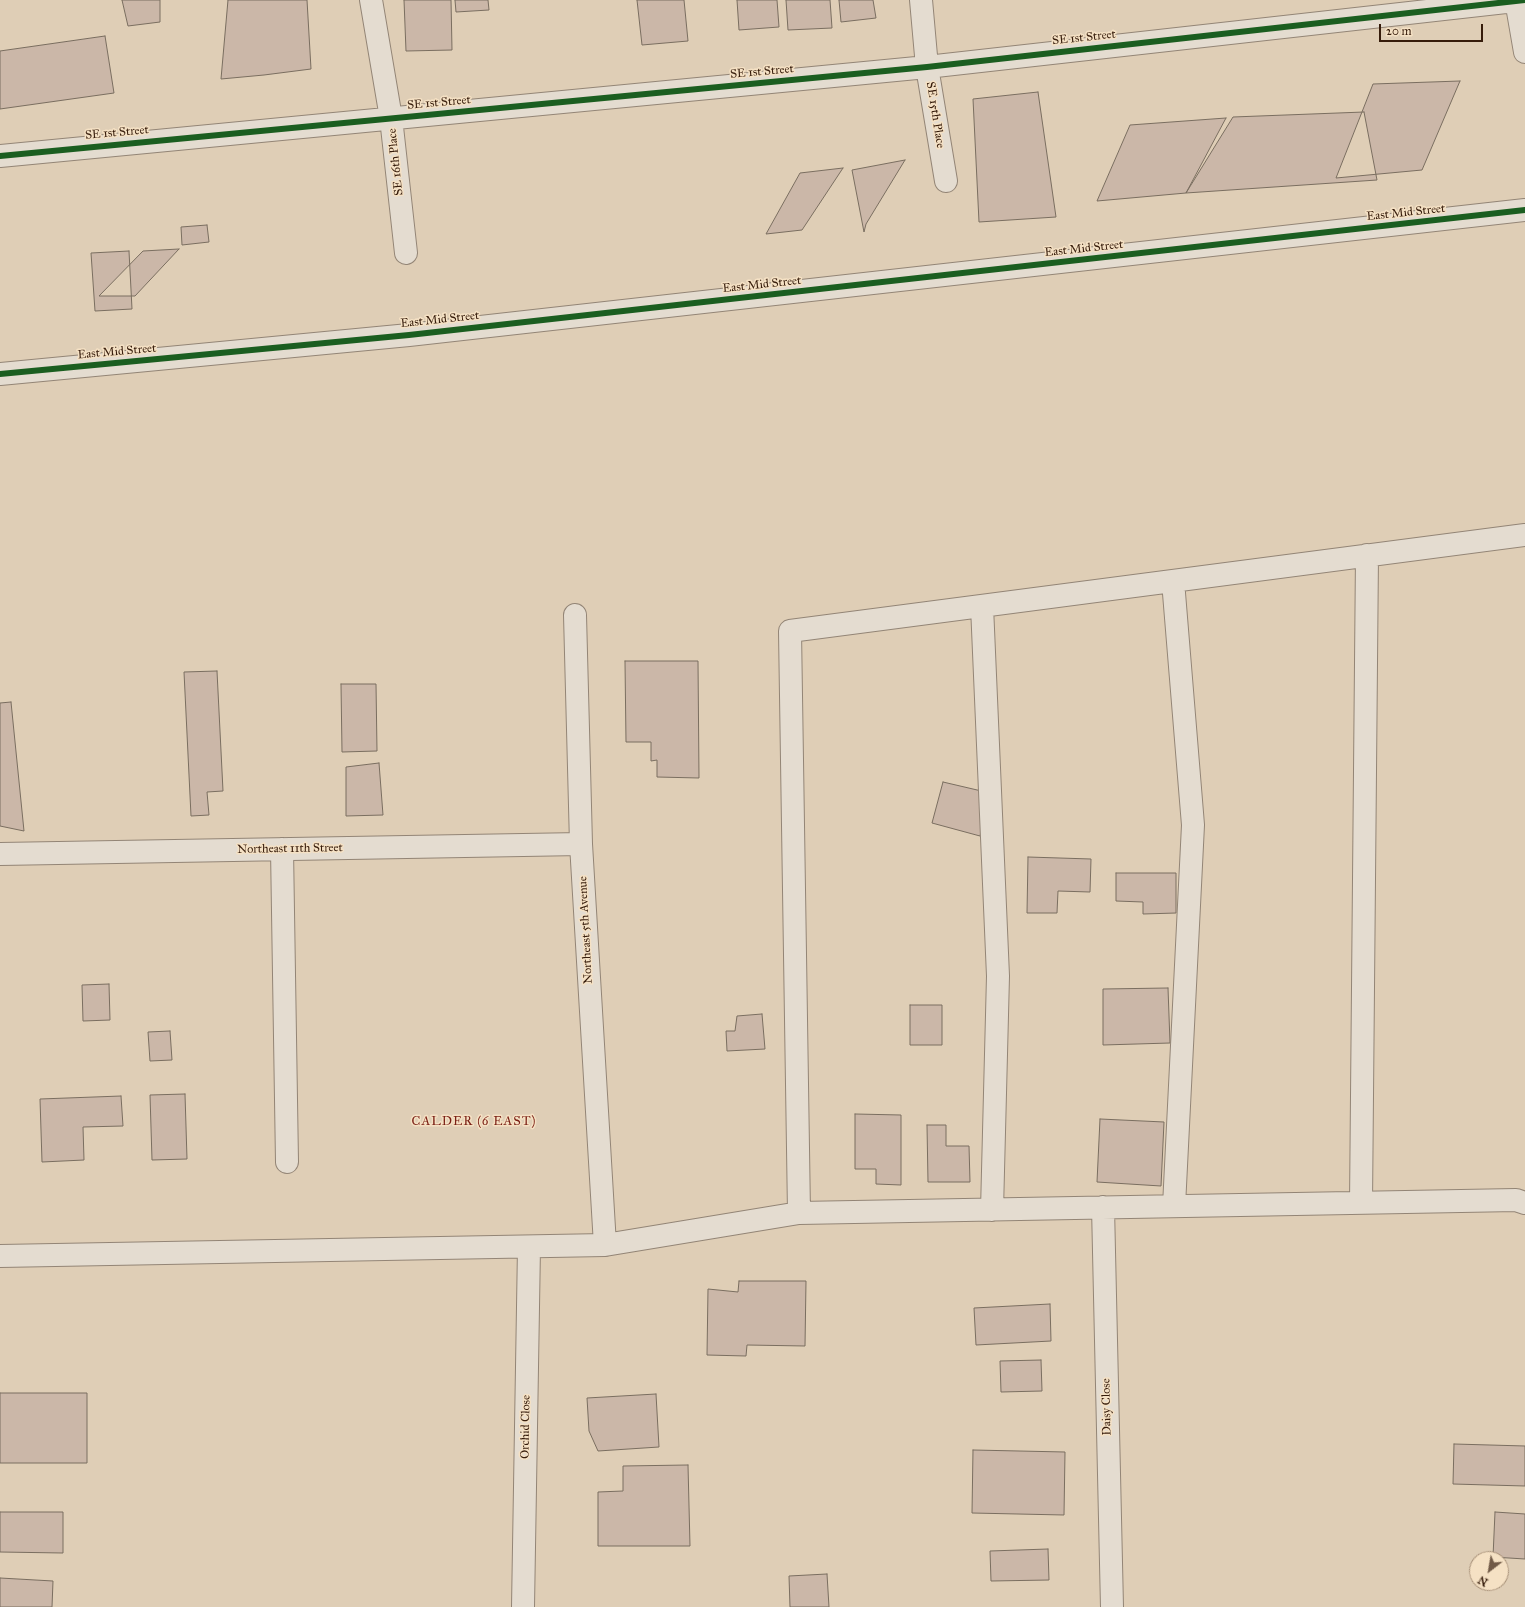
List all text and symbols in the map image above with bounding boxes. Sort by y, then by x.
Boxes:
scale bar [1381,16,1485,42]
text: 20 m [1386,24,1412,38]
street label: SE 1st Street [1052,28,1116,48]
street label: SE 1st Street [730,62,794,82]
street label: SE 15th Place [923,81,947,149]
street label: SE 1st Street [407,93,471,113]
street label: SE 1st Street [85,123,149,143]
street label: SE 16th Place [385,128,407,196]
street label: East Mid Street [1366,202,1446,224]
street label: East Mid Street [1044,238,1124,260]
street label: East Mid Street [722,274,802,296]
street label: East Mid Street [400,309,480,331]
street label: East Mid Street [77,341,157,363]
street label: Northeast 11th Street [237,841,343,857]
street label: Northeast 5th Avenue [576,876,596,984]
district label: CALDER (6 EAST) [412,1114,536,1130]
street label: Daisy Close [1099,1378,1115,1436]
street label: Orchid Close [518,1395,534,1459]
north arrow [1469,1551,1509,1591]
text: N [1476,1573,1490,1589]

